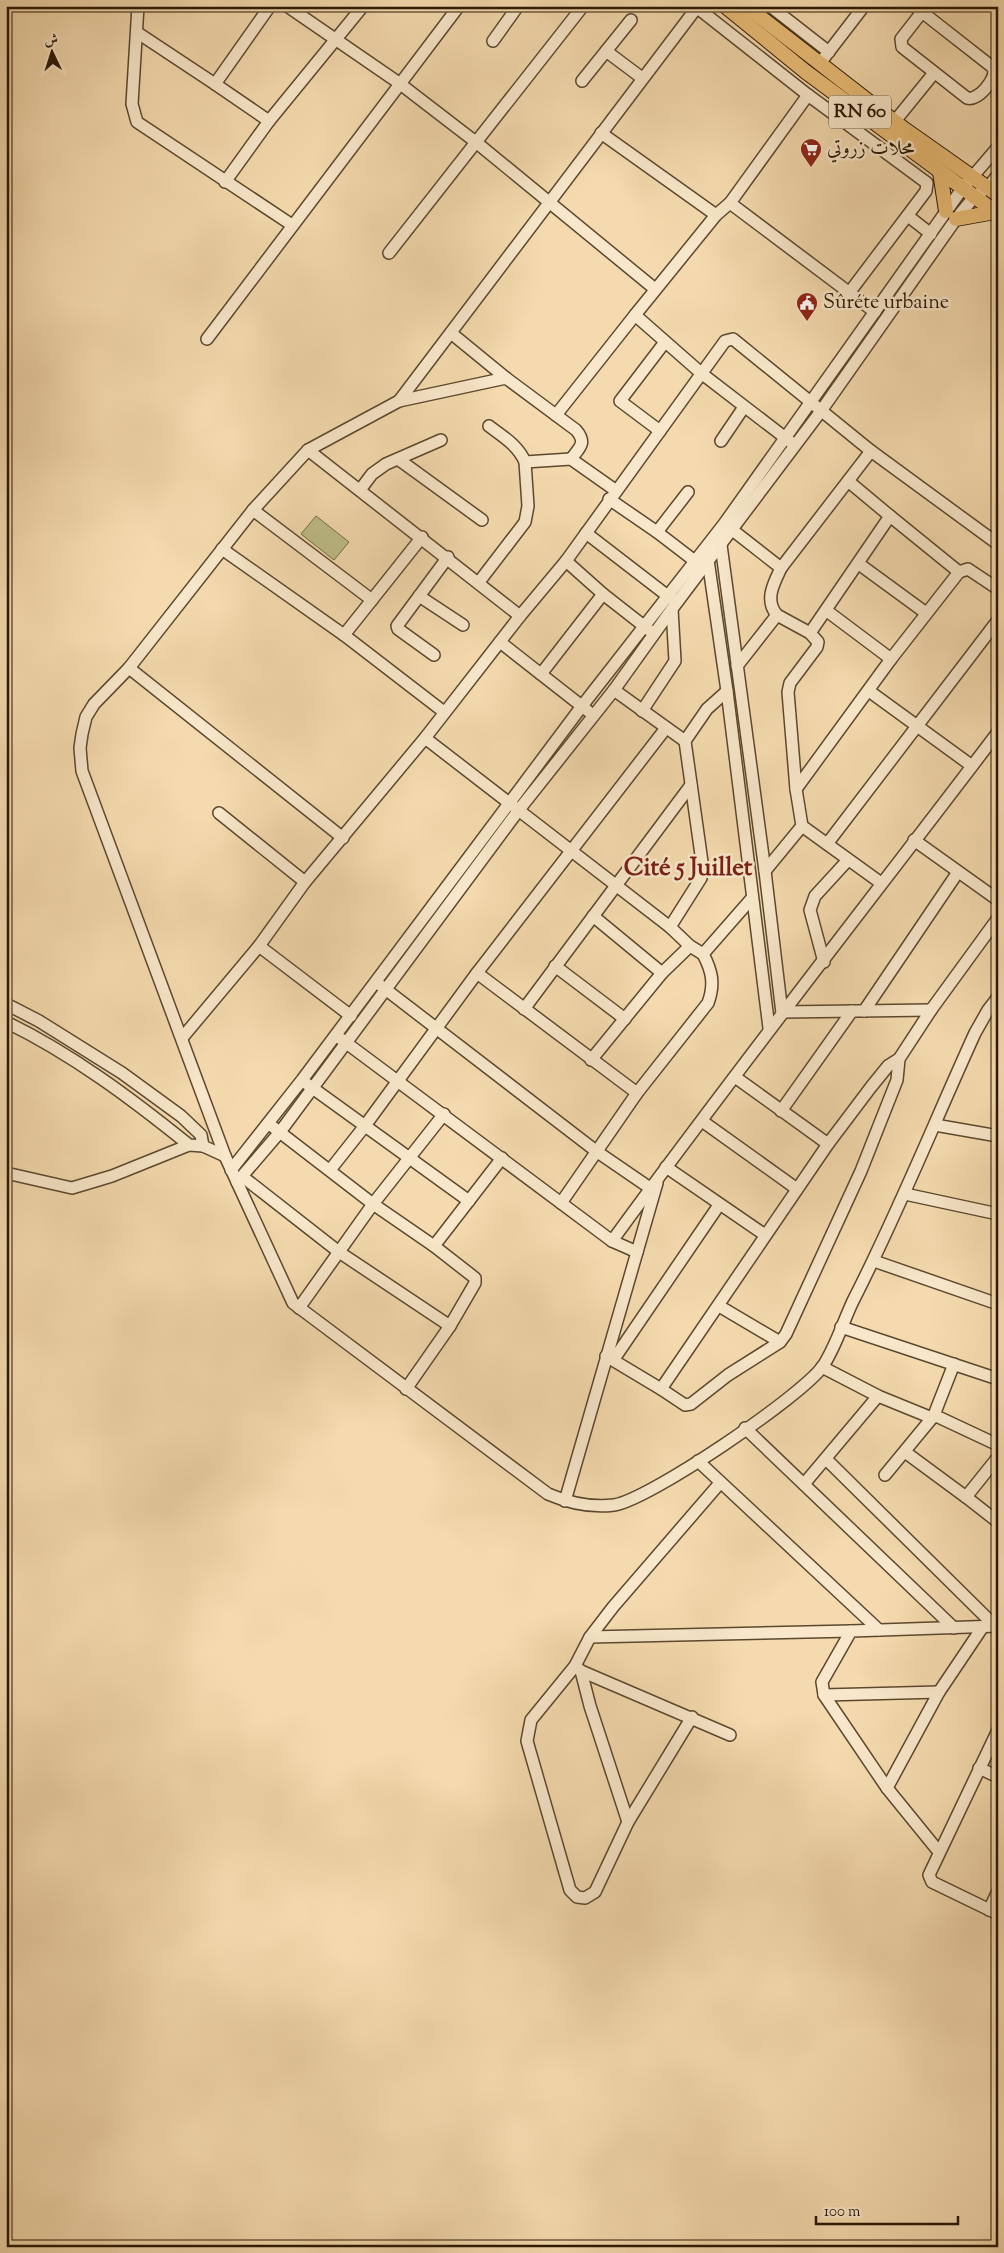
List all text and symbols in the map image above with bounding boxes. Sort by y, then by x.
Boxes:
north arrow [28,28,78,78]
text: ش [44,31,59,51]
road number: RN 60 [829,95,891,128]
place label: محلات زروتي [827,135,914,164]
supermarket icon: محلات زروتي [799,137,823,168]
place label: Sûréte urbaine [823,289,949,318]
public building icon: Sûréte urbaine [795,291,819,322]
district label: Cité 5 Juillet [624,851,753,887]
scale bar [816,2193,959,2225]
text: 100 m [824,2202,861,2223]

